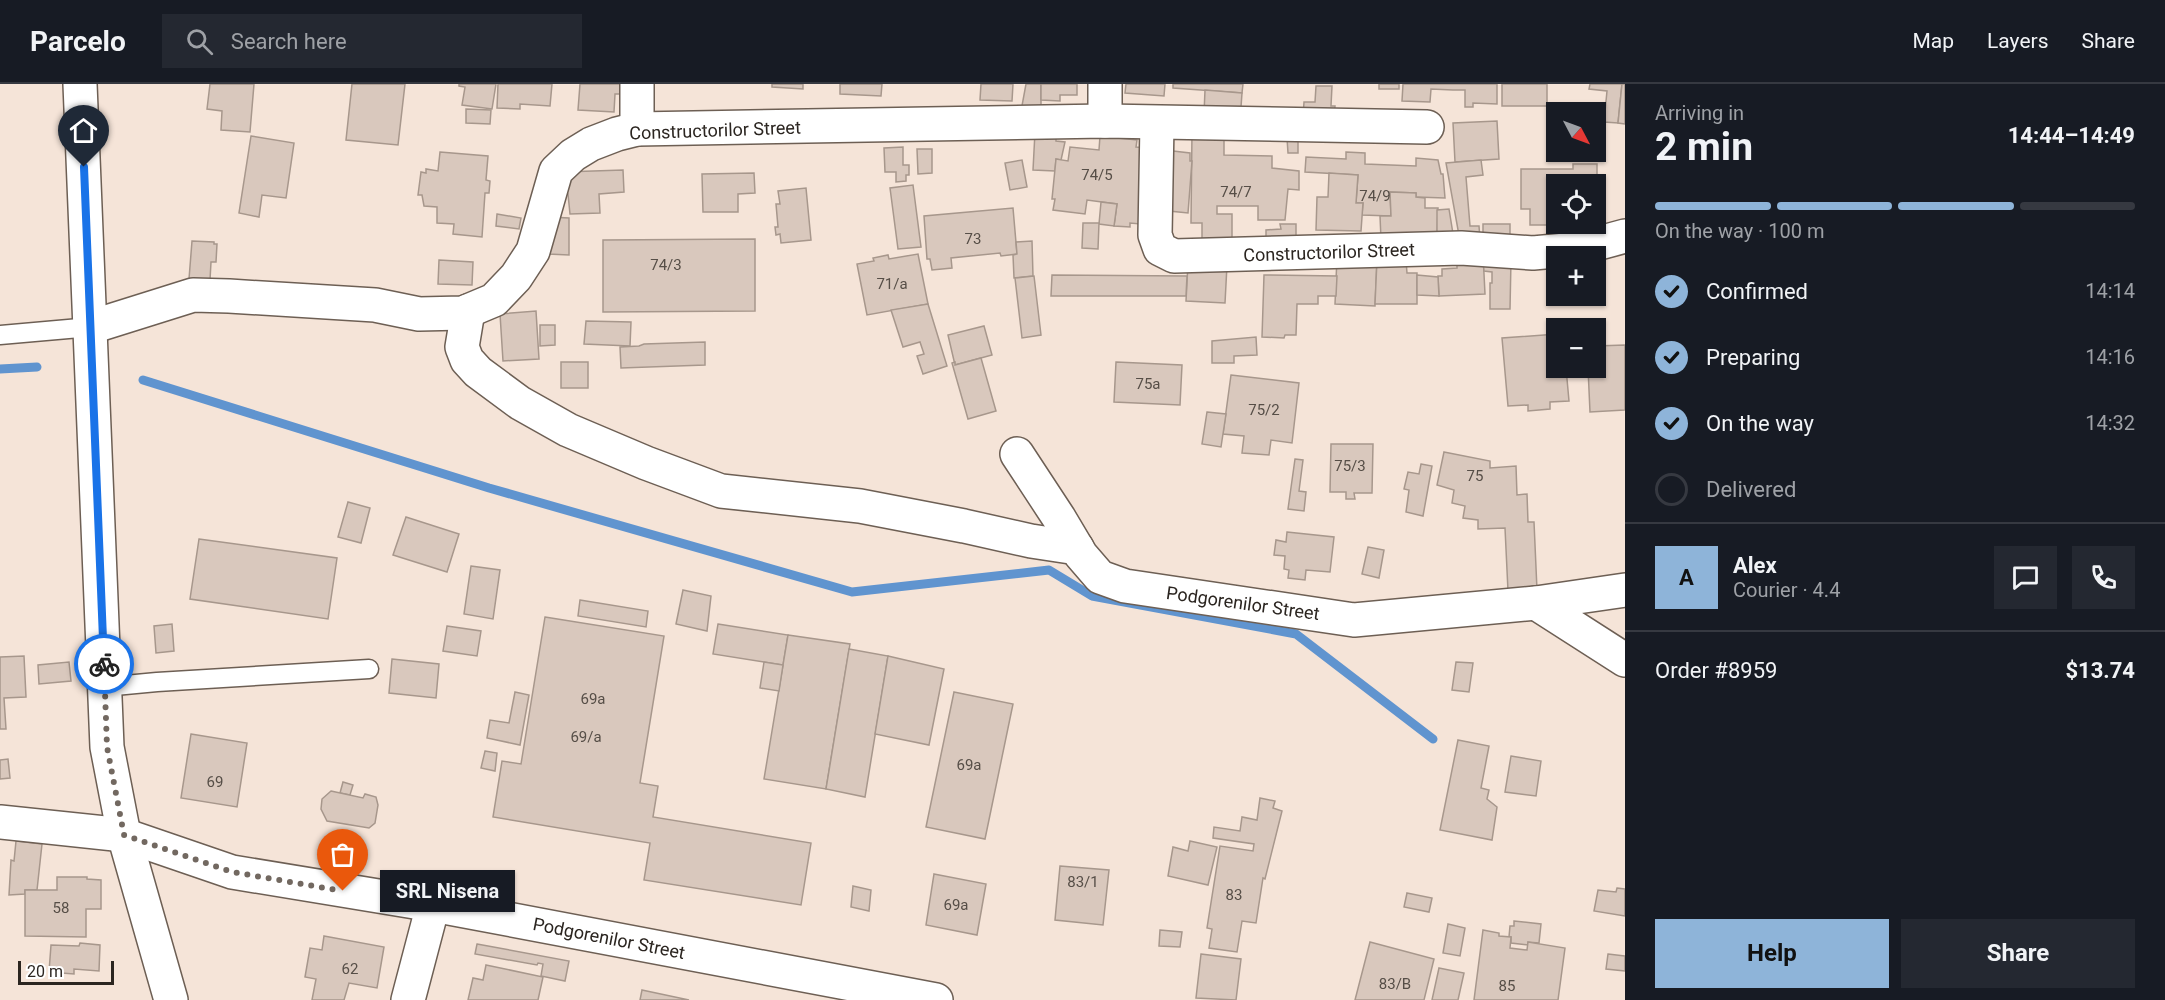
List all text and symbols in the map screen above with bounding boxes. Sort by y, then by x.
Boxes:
search box [162,14,582,68]
text: Parcelo [30,25,126,58]
icon: search [183,25,216,58]
text: Search here [231,29,347,54]
text: Map [1912,29,1954,53]
text: Layers [1987,29,2048,53]
text: Share [2081,29,2135,53]
text: Arriving in [1655,101,1744,125]
north arrow [1546,102,1606,162]
map controls [1546,102,1606,378]
pin [58,105,109,167]
icon: home [67,114,100,147]
street label: Constructorilor Street [629,117,801,143]
text: 14:44–14:49 [2008,123,2135,148]
text: 2 min [1655,124,1753,170]
house number: 74/5 [1081,166,1113,184]
button: locate [1546,174,1606,234]
house number: 74/7 [1220,183,1252,201]
house number: 74/9 [1359,187,1391,205]
text: On the way · 100 m [1655,219,1824,243]
house number: 73 [965,230,981,248]
street label: Constructorilor Street [1243,239,1415,265]
button: + [1546,246,1606,306]
house number: 74/3 [650,256,682,274]
house number: 71/a [876,275,908,293]
icon: check [1655,275,1688,308]
text: Confirmed [1706,279,1808,304]
text: 14:14 [2085,279,2135,303]
button: − [1546,318,1606,378]
icon: check [1655,341,1688,374]
text: Preparing [1706,345,1800,370]
text: 14:16 [2085,345,2135,369]
house number: 75a [1135,375,1161,393]
house number: 75/2 [1248,401,1280,419]
icon: check [1655,407,1688,440]
text: On the way [1706,411,1814,436]
text: 14:32 [2085,411,2135,435]
house number: 75/3 [1334,457,1366,475]
house number: 75 [1467,467,1483,485]
text: Delivered [1706,477,1796,502]
button: chat [1994,546,2057,609]
button: phone [2072,546,2135,609]
text: Alex [1733,553,1777,578]
text: A [1679,565,1694,590]
text: Courier · 4.4 [1733,578,1840,602]
street label: Podgorenilor Street [1165,582,1321,624]
courier [74,634,134,694]
icon: bike [88,648,121,681]
text: Order #8959 [1655,658,1777,683]
text: $13.74 [2066,658,2135,683]
house number: 69а [580,690,606,708]
house number: 69/a [570,728,602,746]
house number: 69a [956,756,982,774]
house number: 69 [207,773,223,791]
pin [317,829,368,891]
icon: bag [326,838,359,871]
callout: SRL Nisena [379,870,514,912]
house number: 83/1 [1067,873,1099,891]
text: SRL Nisena [396,879,499,903]
house number: 83 [1226,886,1242,904]
house number: 69a [943,896,969,914]
house number: 58 [53,899,69,917]
street label: Podgorenilor Street [531,913,687,963]
button: Help [1655,919,1889,988]
button: Share [1901,919,2135,988]
scale bar [18,958,114,986]
house number: 62 [342,960,358,978]
text: 20 m [27,962,63,981]
house number: 83/B [1379,975,1411,993]
house number: 85 [1499,977,1515,995]

